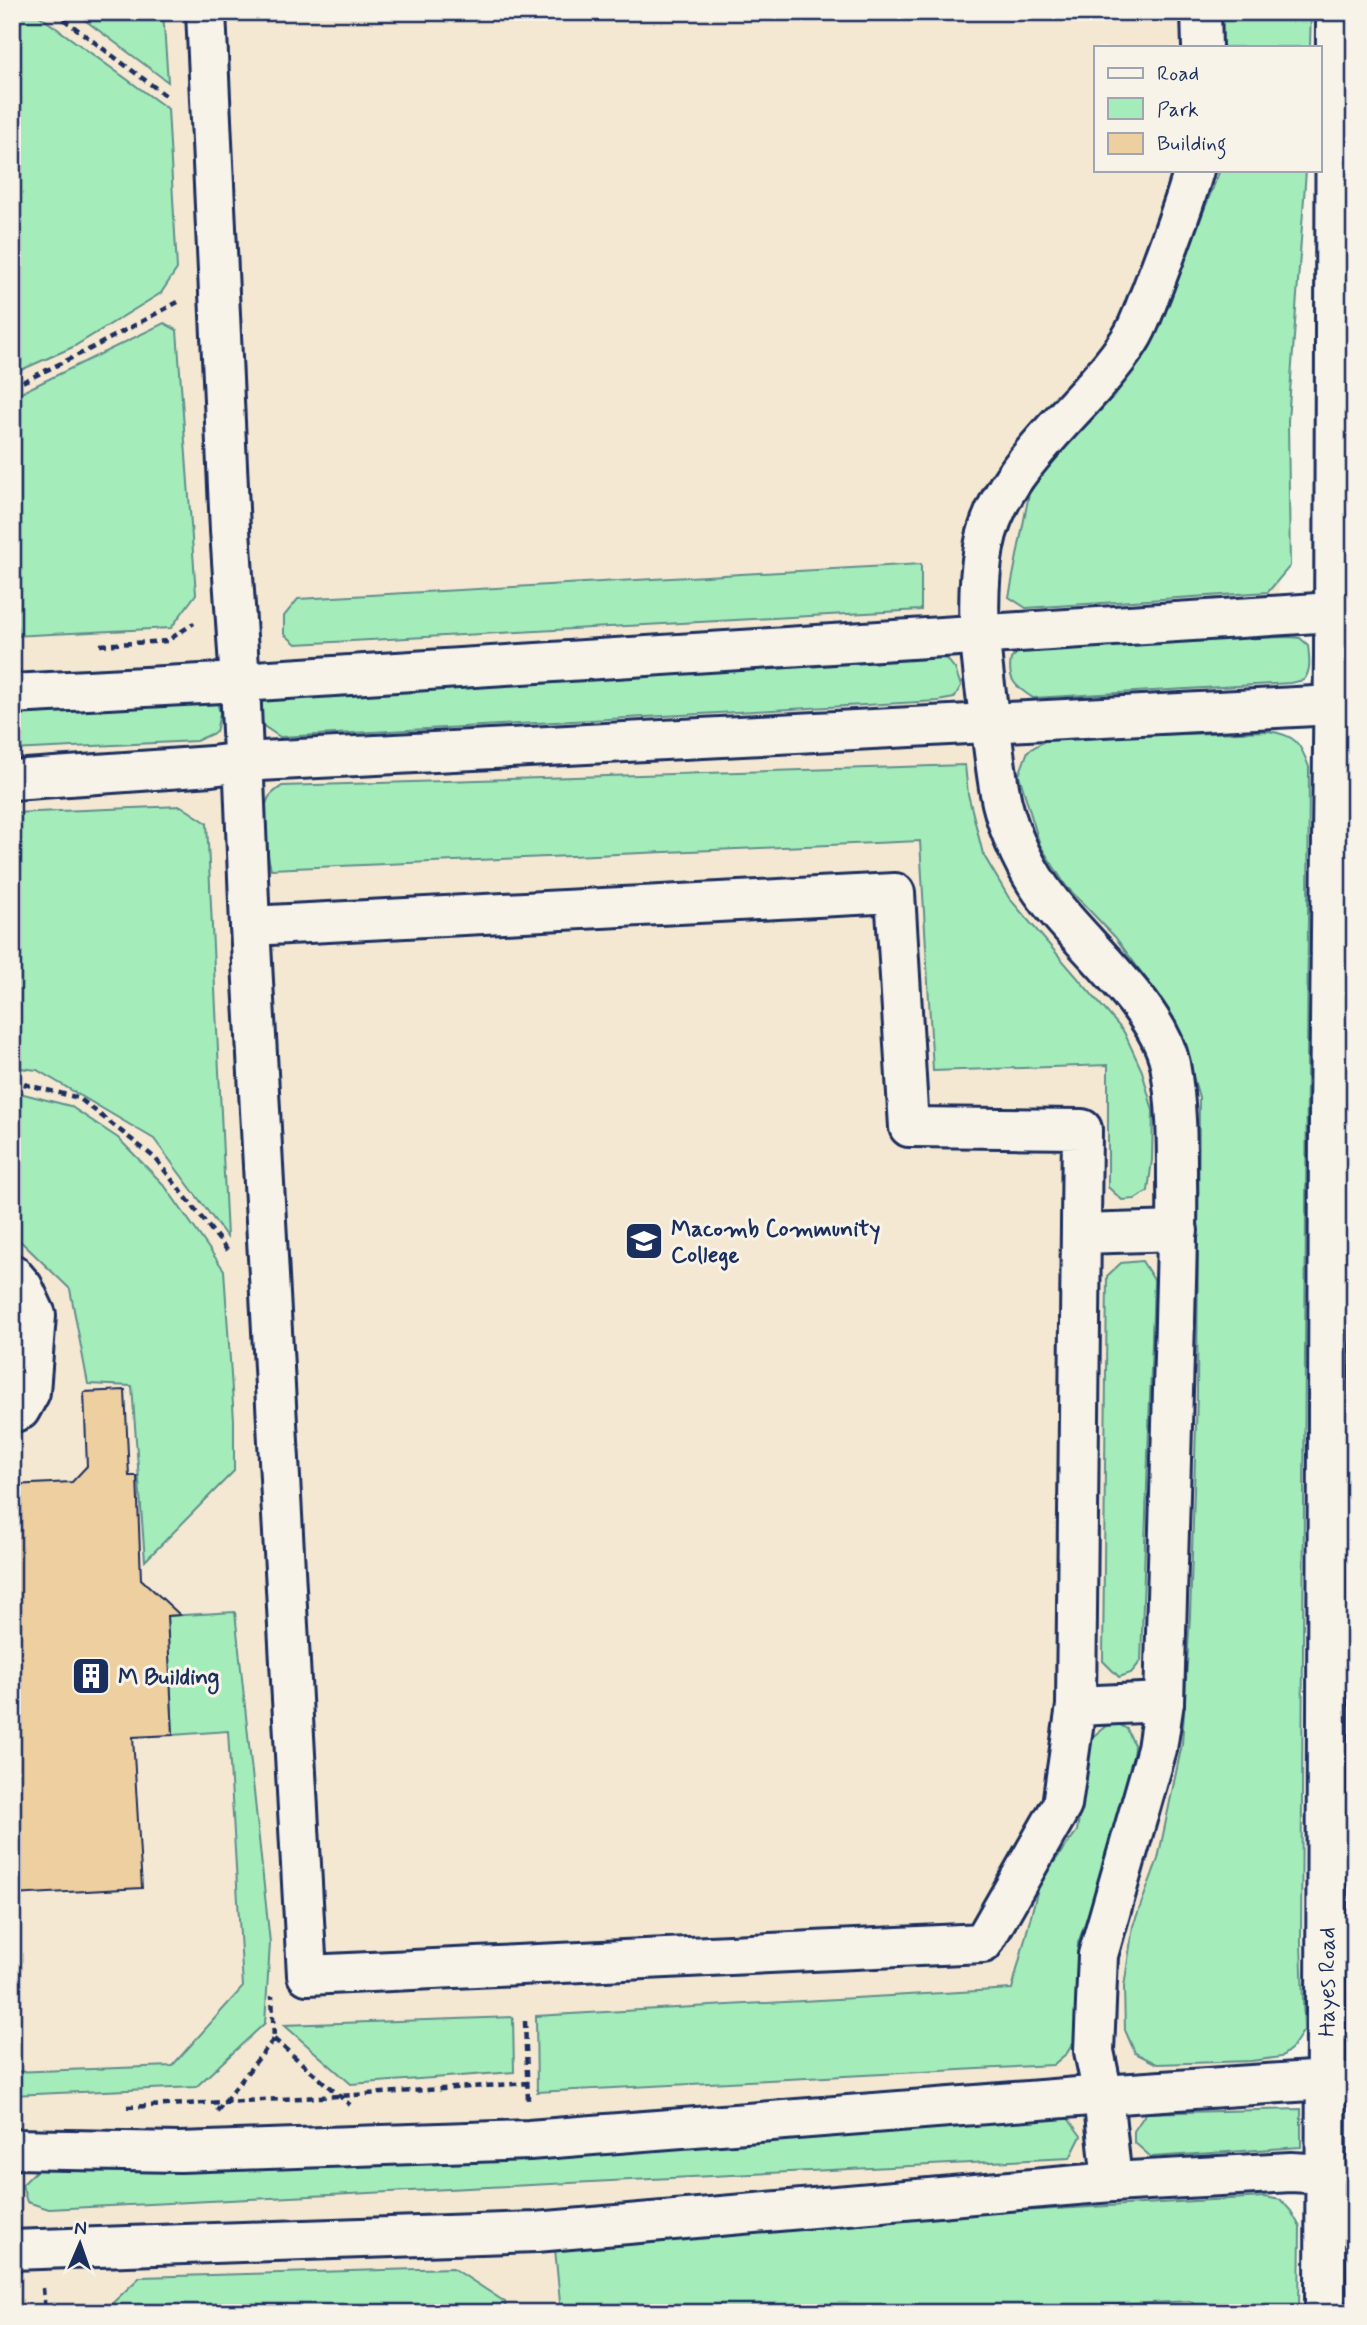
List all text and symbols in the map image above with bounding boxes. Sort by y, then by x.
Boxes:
legend [1094,46,1322,172]
text: Road [1157,60,1199,88]
text: Park [1157,96,1199,124]
text: Building [1157,130,1227,160]
place label: Macomb Community College [671,1215,880,1271]
school or university icon: Macomb Community College [623,1220,665,1262]
building icon: M Building [70,1655,112,1697]
place label: M Building [118,1663,220,1695]
street label: Hayes Road [1313,1927,1343,2037]
north arrow [46,2210,116,2280]
text: N [74,2216,87,2241]

